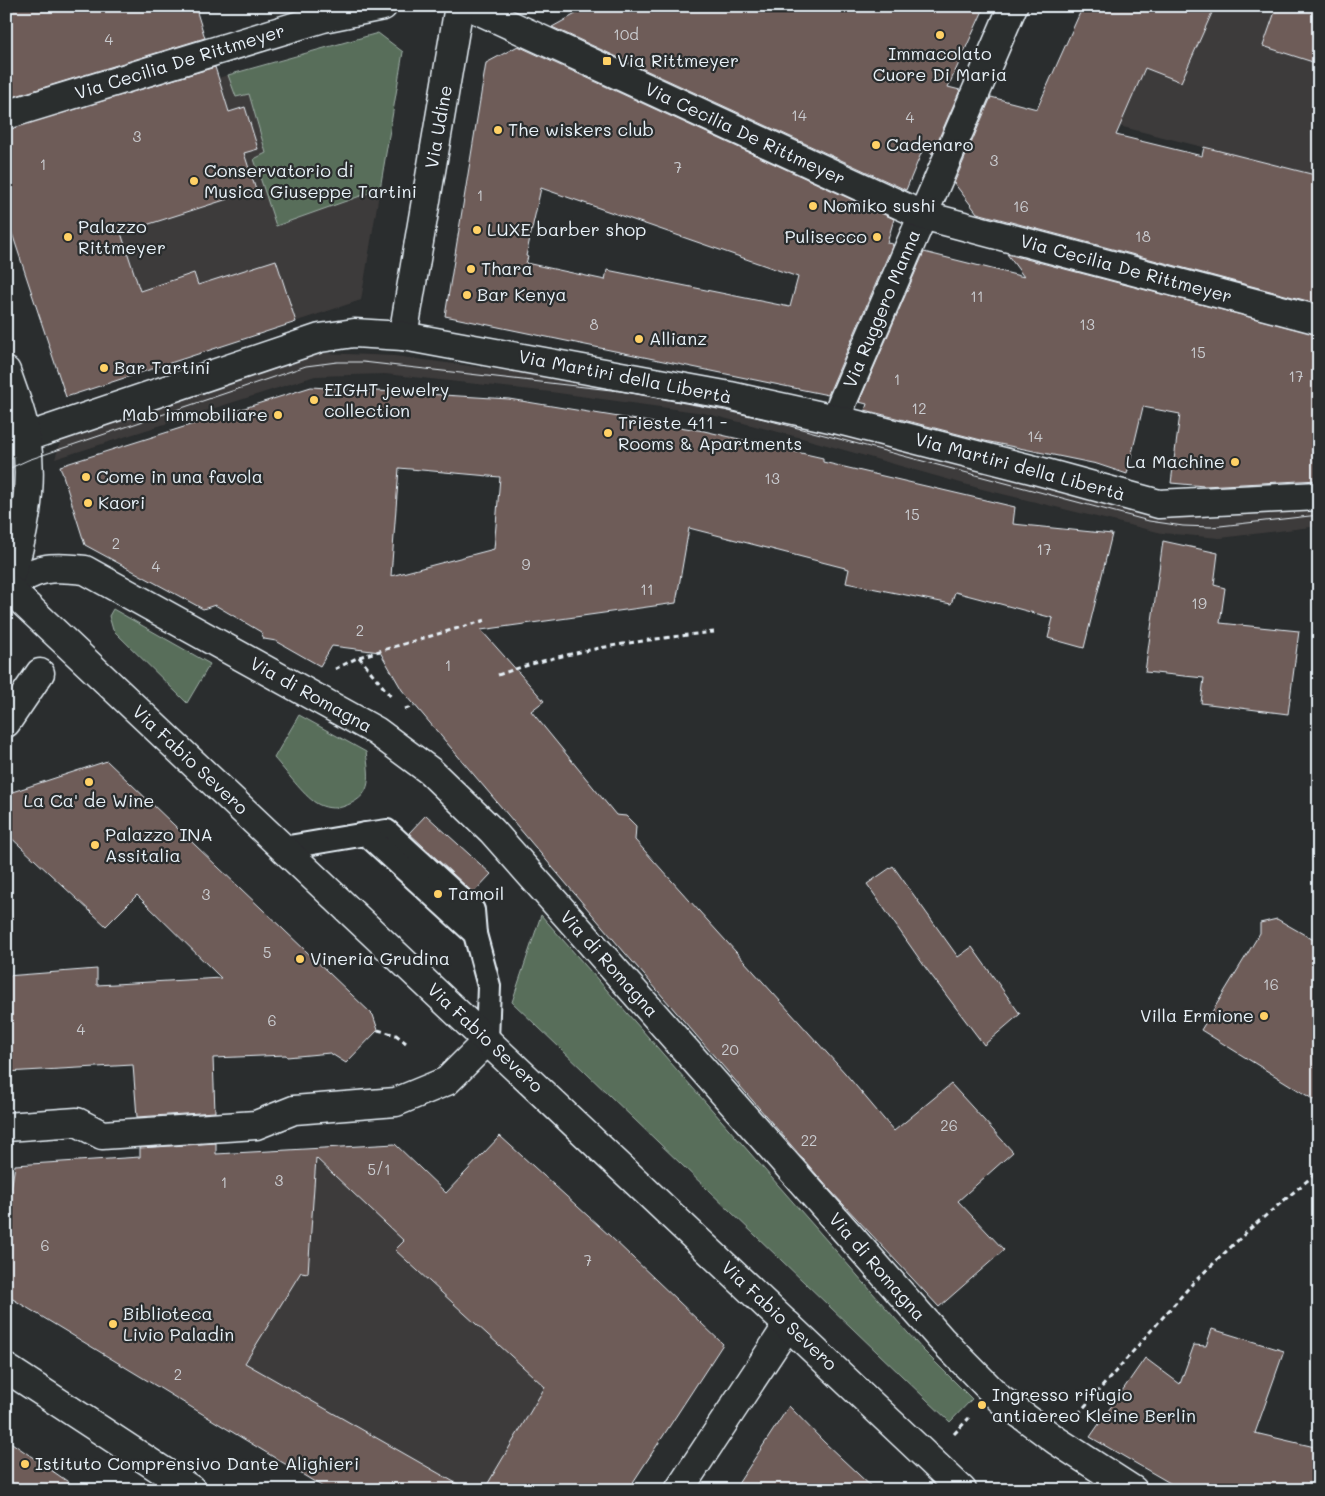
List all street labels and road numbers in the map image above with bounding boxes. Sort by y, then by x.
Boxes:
street label: Via Cecilia De Rittmeyer [72,18,288,104]
street label: Via Cecilia De Rittmeyer [641,76,849,190]
street label: Via Udine [419,83,457,170]
street label: Via Ruggero Manna [837,226,925,391]
street label: Via Cecilia De Rittmeyer [1018,228,1235,308]
street label: Via Martiri della Libertà [517,344,734,408]
street label: Via Martiri della Libertà [912,426,1128,506]
street label: Via di Romagna [246,651,377,738]
street label: Via Fabio Severo [128,699,254,820]
street label: Via di Romagna [555,905,664,1022]
street label: Via Fabio Severo [423,977,549,1098]
street label: Via di Romagna [824,1207,931,1326]
street label: Via Fabio Severo [717,1255,843,1376]

